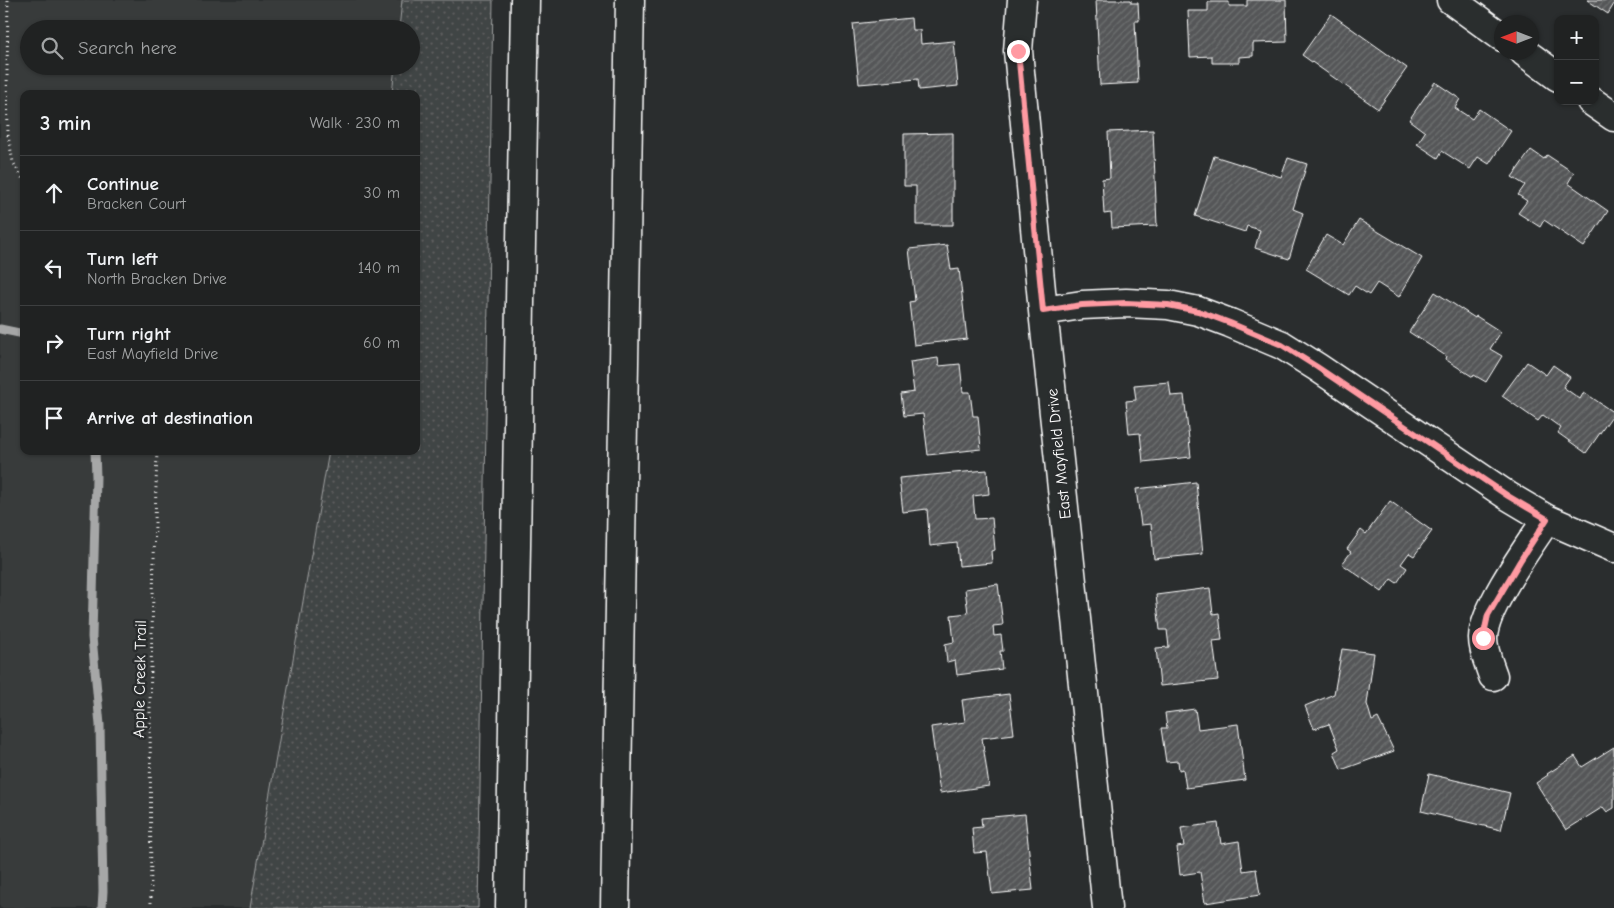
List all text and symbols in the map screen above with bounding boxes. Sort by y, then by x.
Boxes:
north arrow [1494,15,1539,60]
map controls [1554,15,1599,105]
button: + [1554,15,1599,60]
search box [20,20,420,75]
icon: search [38,34,66,62]
text: Search here [78,37,177,59]
route end [1007,40,1030,63]
button: − [1554,60,1599,105]
text: 3 min [40,111,91,135]
text: Walk · 230 m [309,114,400,132]
text: Continue [87,173,159,195]
icon: ahead [40,179,68,207]
text: 30 m [364,184,400,202]
text: Bracken Court [87,195,186,213]
text: Turn left [87,248,158,270]
icon: left [40,254,68,282]
text: 140 m [358,259,400,277]
text: North Bracken Drive [87,270,227,288]
text: Turn right [87,323,171,345]
icon: right [40,329,68,357]
text: 60 m [363,334,400,352]
text: East Mayfield Drive [87,345,218,363]
street label: East Mayfield Drive [1043,388,1075,520]
icon: arrive [40,404,68,432]
text: Arrive at destination [87,407,253,429]
street label: Apple Creek Trail [130,620,150,738]
route start [1472,627,1495,650]

